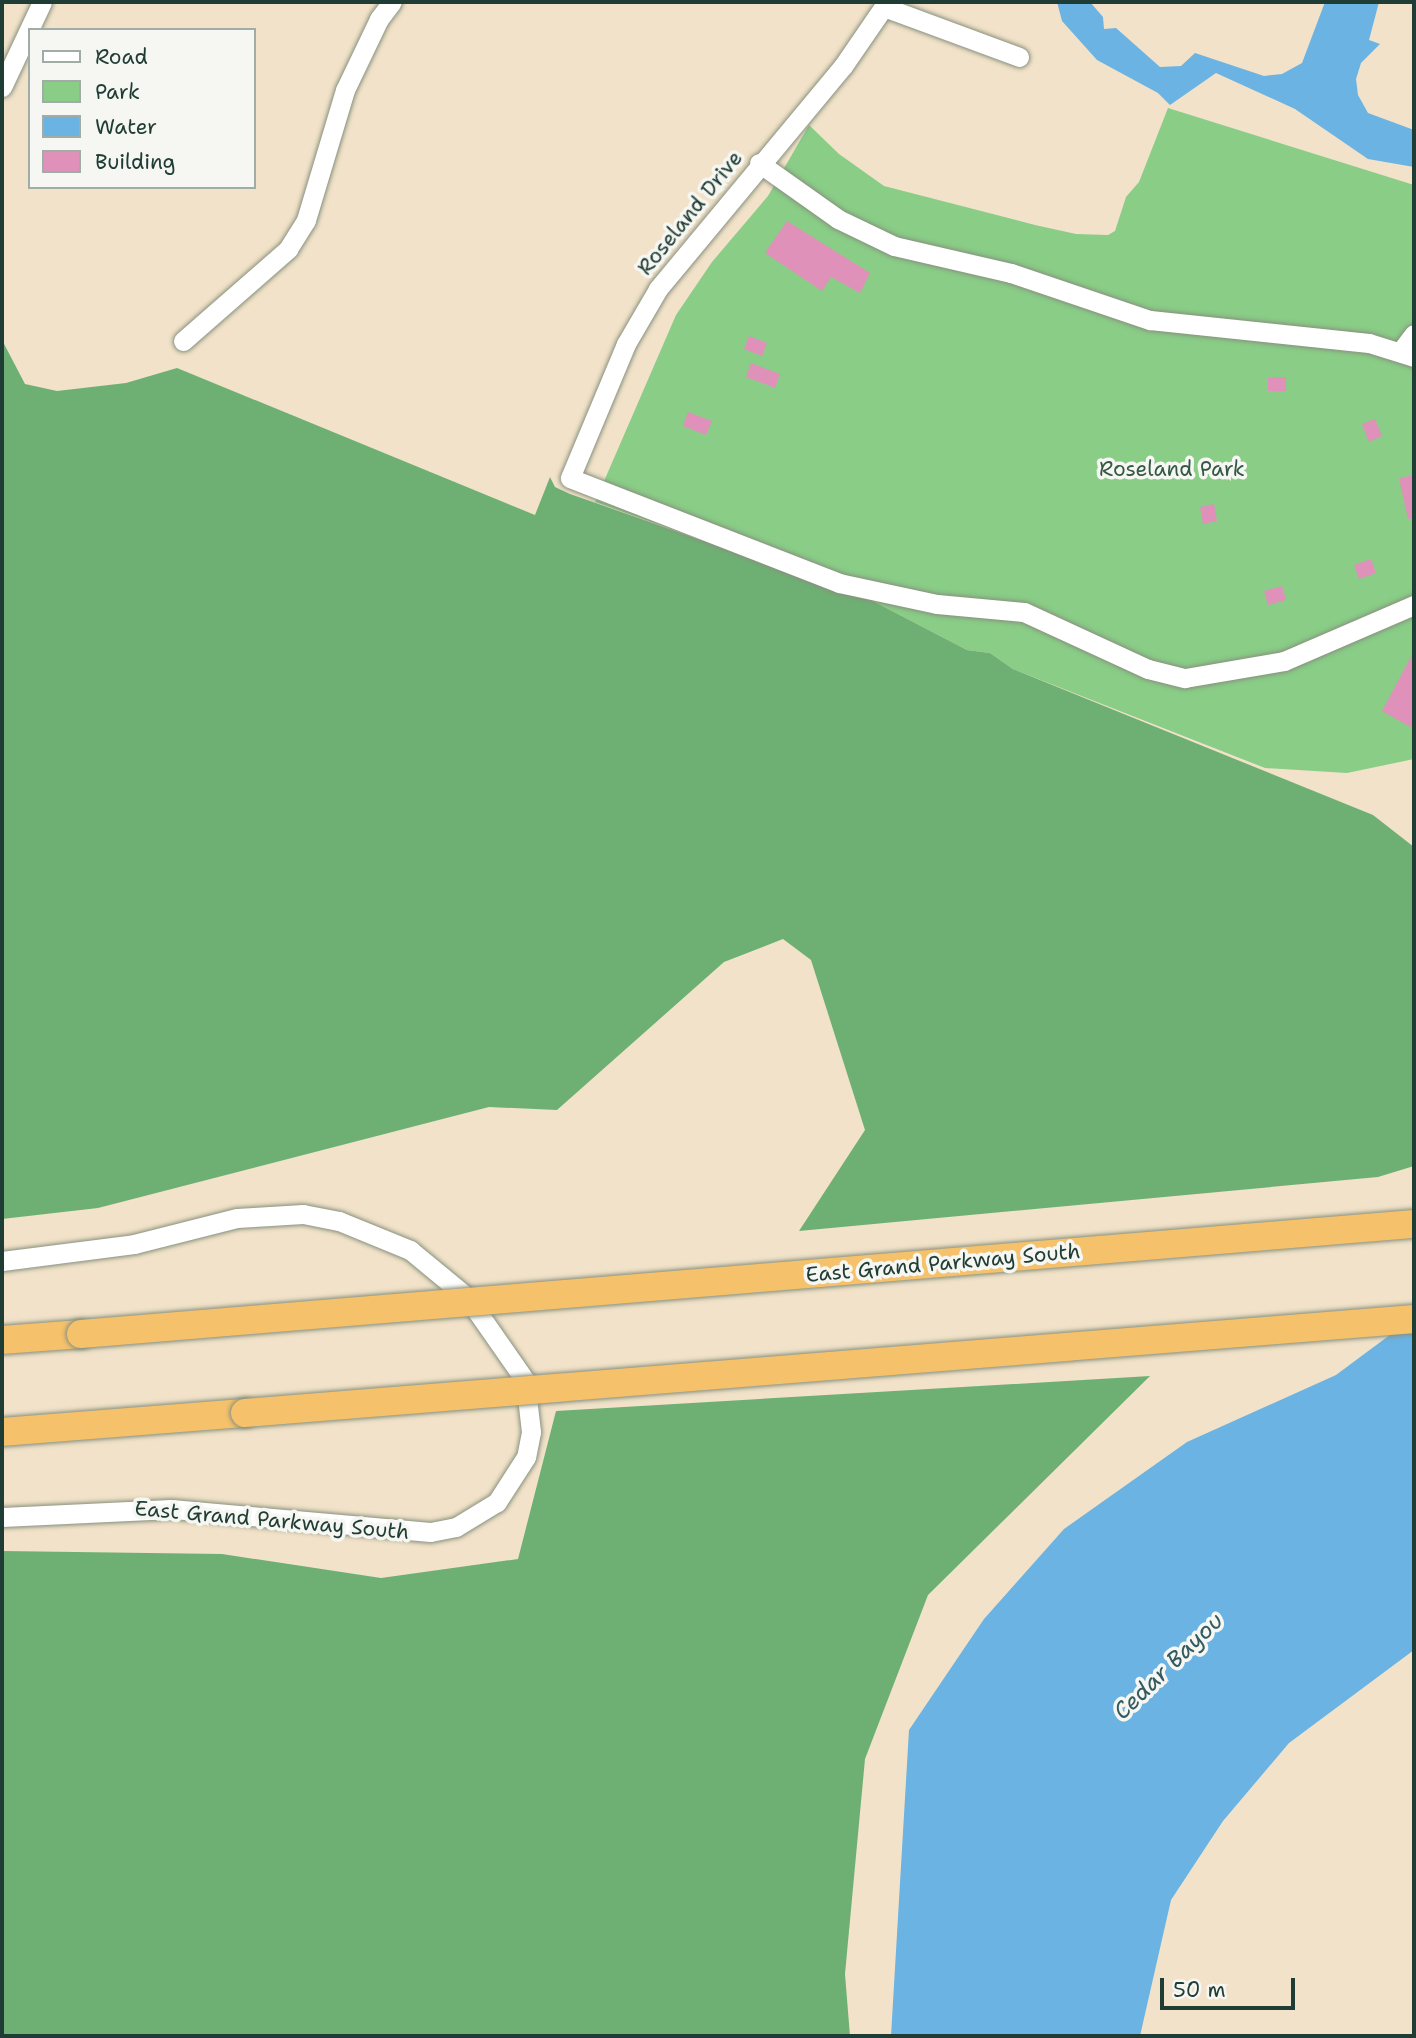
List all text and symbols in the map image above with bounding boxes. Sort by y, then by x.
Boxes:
legend [28,28,256,189]
text: Road [95,43,148,71]
text: Park [95,78,140,106]
text: Water [95,113,157,141]
street label: Roseland Drive [632,146,748,280]
text: Building [95,148,175,176]
park label: Roseland Park [1099,456,1245,482]
street label: East Grand Parkway South [805,1238,1081,1288]
street label: East Grand Parkway South [134,1495,410,1545]
water label: Cedar Bayou [1107,1607,1229,1725]
scale bar [1164,1965,1299,2009]
text: 50 m [1173,1976,1226,2004]

